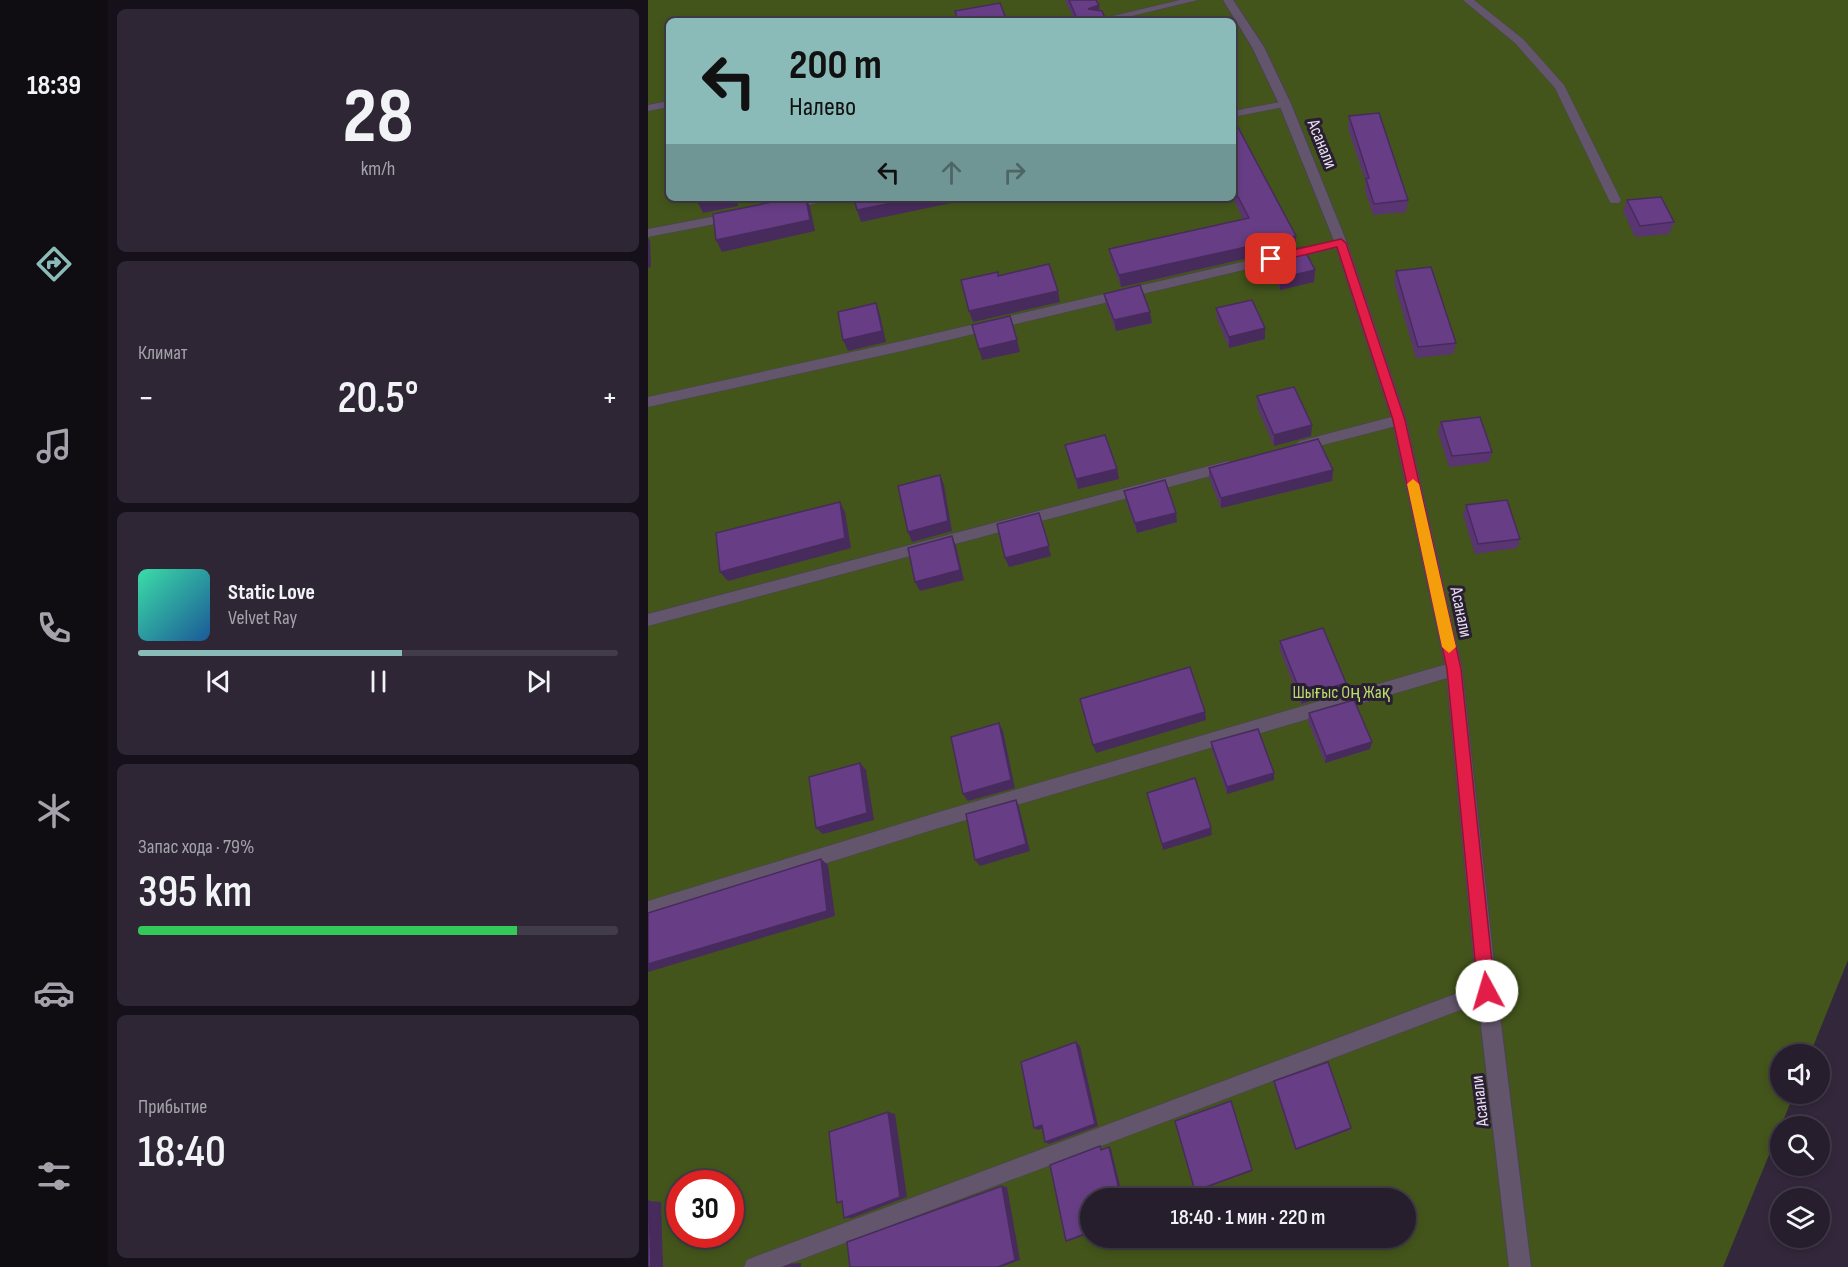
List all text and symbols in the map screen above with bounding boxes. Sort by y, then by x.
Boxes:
text: 200 m [789,40,882,91]
icon: left [690,42,768,120]
text: 18:39 [27,70,81,102]
text: 28 [343,71,413,164]
text: Налево [789,91,856,123]
street label: Асанали [1302,115,1341,172]
icon: left [872,156,905,189]
icon: ahead [935,156,968,189]
icon: right [998,156,1031,189]
text: km/h [361,157,395,181]
pin [1245,233,1296,284]
icon: arrive [1254,242,1287,275]
icon: directions [33,243,75,285]
text: Климат [138,341,188,365]
text: 20.5° [337,371,419,426]
text: − [138,378,154,418]
text: + [602,378,618,418]
icon: music [33,425,75,467]
text: Static Love [228,579,315,606]
street label: Асанали [1445,584,1477,639]
text: Velvet Ray [228,606,297,630]
icon: phone [33,607,75,649]
icon: previous [202,665,235,698]
icon: pause [362,665,395,698]
icon: next [522,665,555,698]
park label: Шығыс Оң Жақ [1292,682,1390,703]
icon: climate [33,790,75,832]
text: Запас хода · 79% [138,835,254,859]
text: 395 km [138,865,252,920]
position arrow [1455,959,1519,1023]
icon: car [33,972,75,1014]
map controls [1770,1044,1830,1248]
button: sound [1770,1044,1830,1104]
street label: Асанали [1466,1074,1494,1129]
text: Прибытие [138,1095,207,1119]
button: search [1770,1116,1830,1176]
text: 18:40 [138,1125,226,1180]
icon: filters [33,1155,75,1197]
speed limit sign: 30 [666,1170,744,1248]
button: layers [1770,1188,1830,1248]
text: 18:40 · 1 мин · 220 m [1171,1204,1326,1231]

